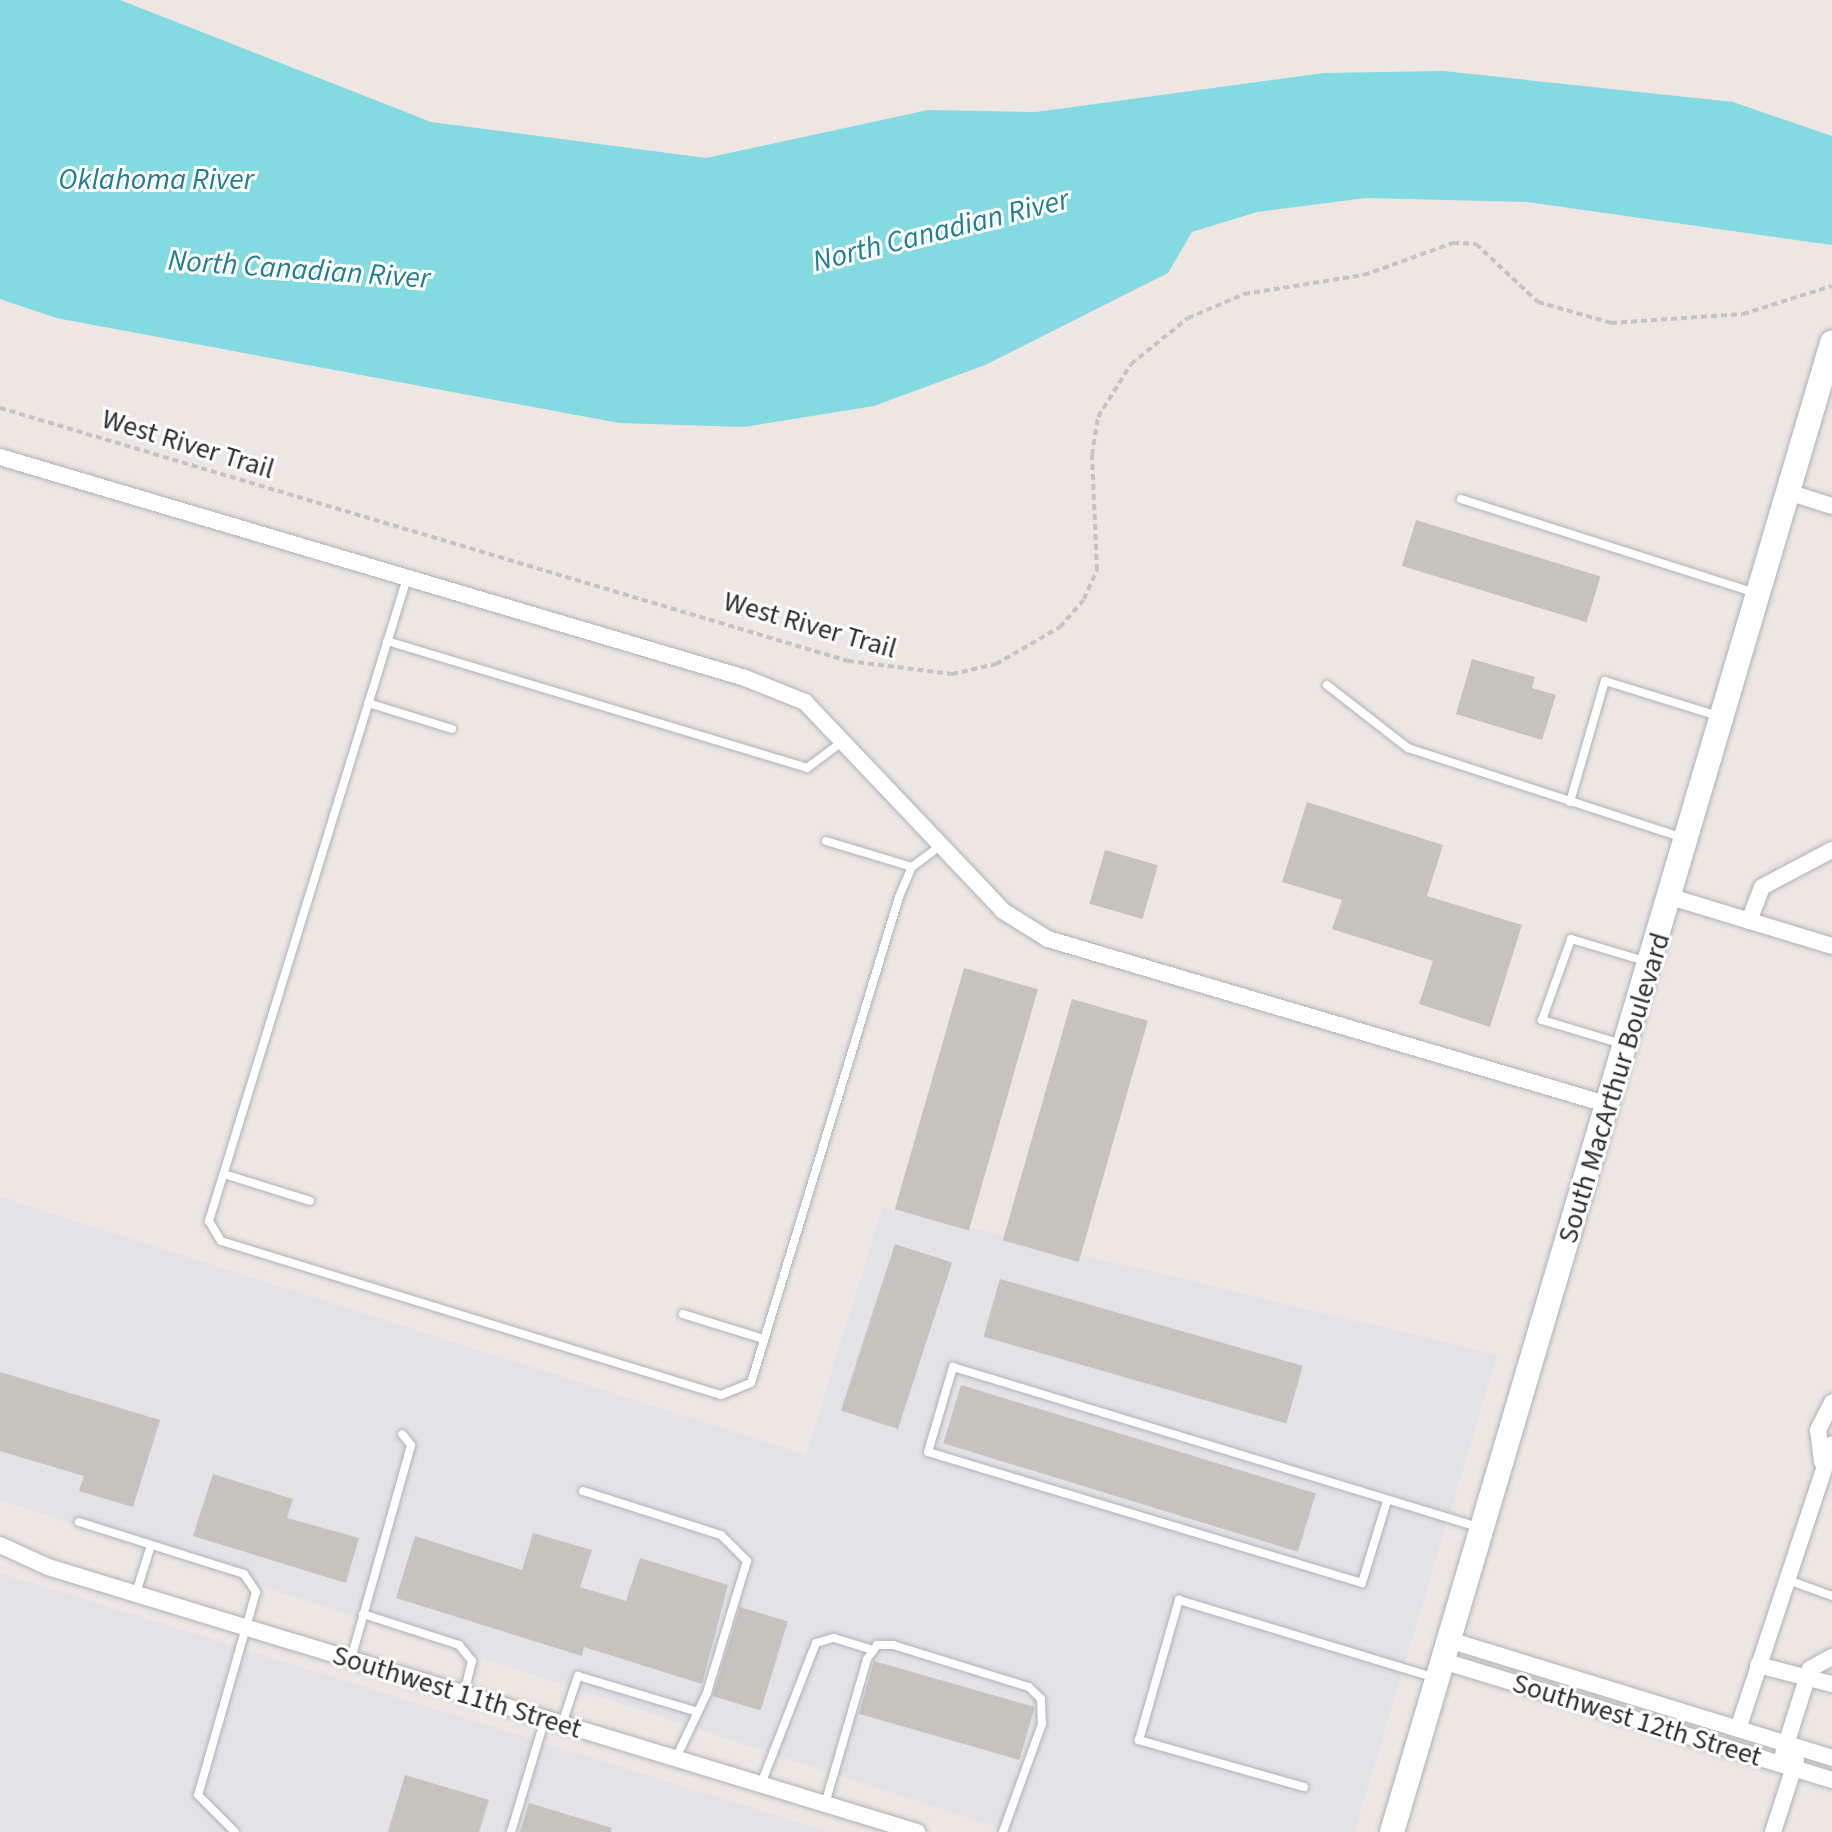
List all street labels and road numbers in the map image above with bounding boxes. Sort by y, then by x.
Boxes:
street label: West River Trail [98,402,278,486]
street label: West River Trail [720,584,900,666]
street label: South MacArthur Boulevard [1551,929,1677,1247]
street label: Southwest 11th Street [328,1638,586,1746]
street label: Southwest 12th Street [1508,1666,1766,1774]

